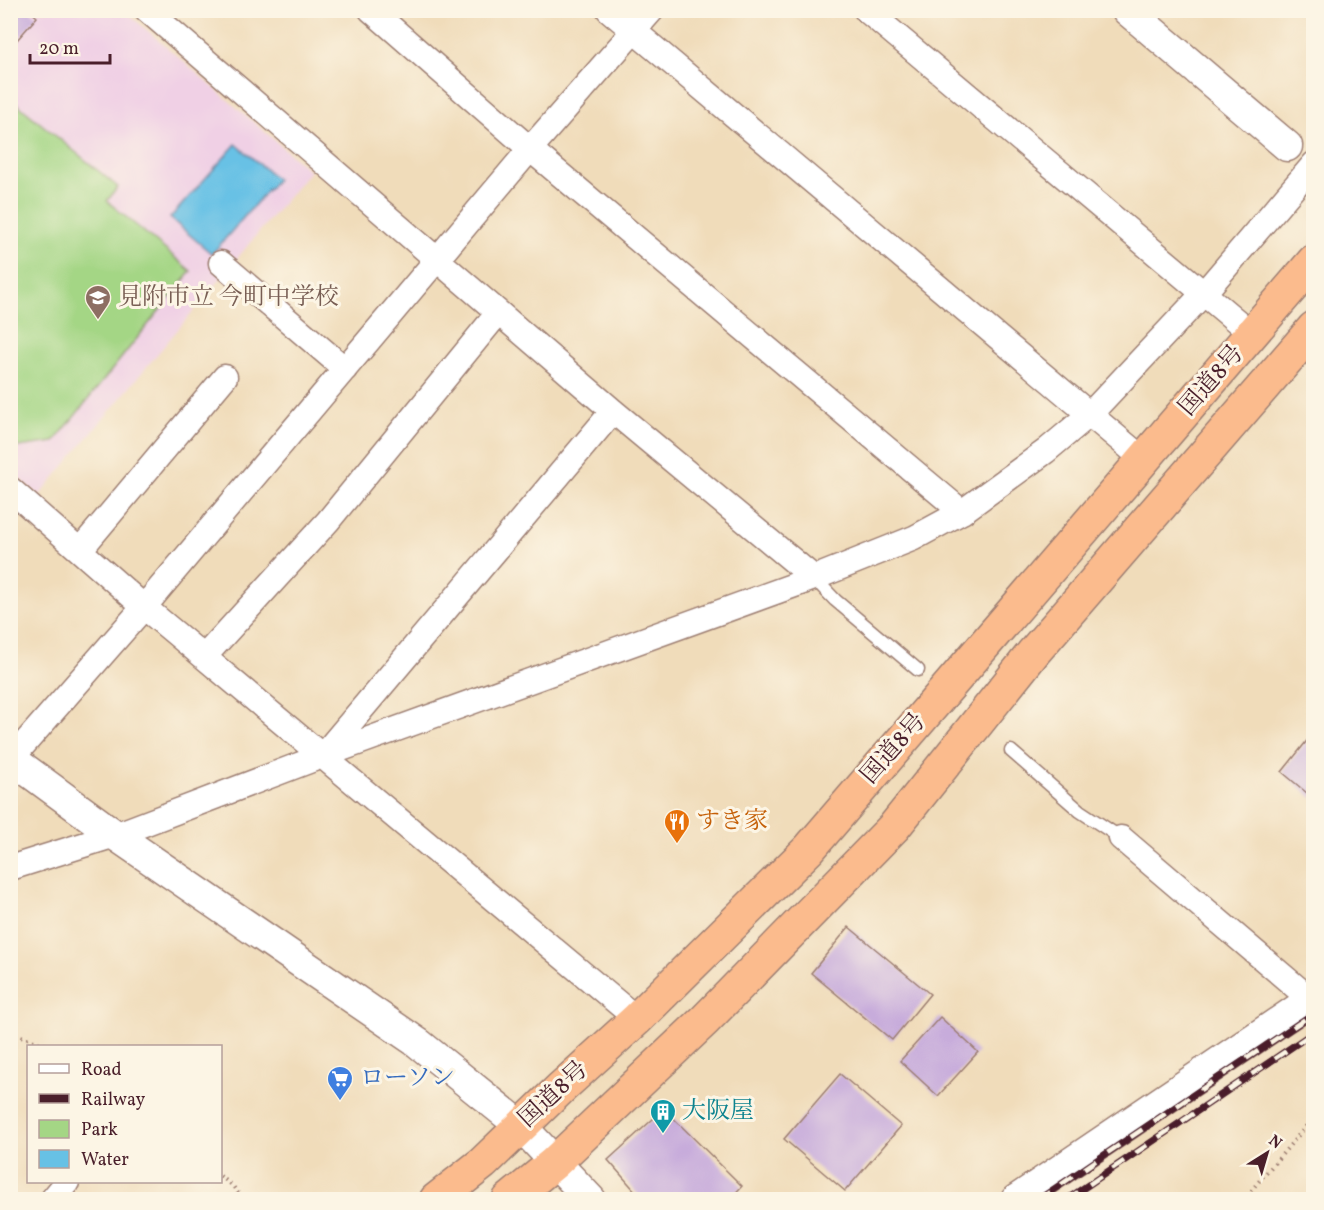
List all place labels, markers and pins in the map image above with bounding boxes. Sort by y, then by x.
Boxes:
place label: 見附市立 今町中学校 [118,281,339,315]
school or university icon: 見附市立 今町中学校 [83,283,113,321]
place label: すき家 [696,805,768,839]
restaurant icon: すき家 [662,807,692,845]
place label: ローソン [360,1062,455,1096]
supermarket icon: ローソン [325,1064,355,1102]
place label: 大阪屋 [682,1095,754,1129]
building icon: 大阪屋 [648,1097,678,1135]

